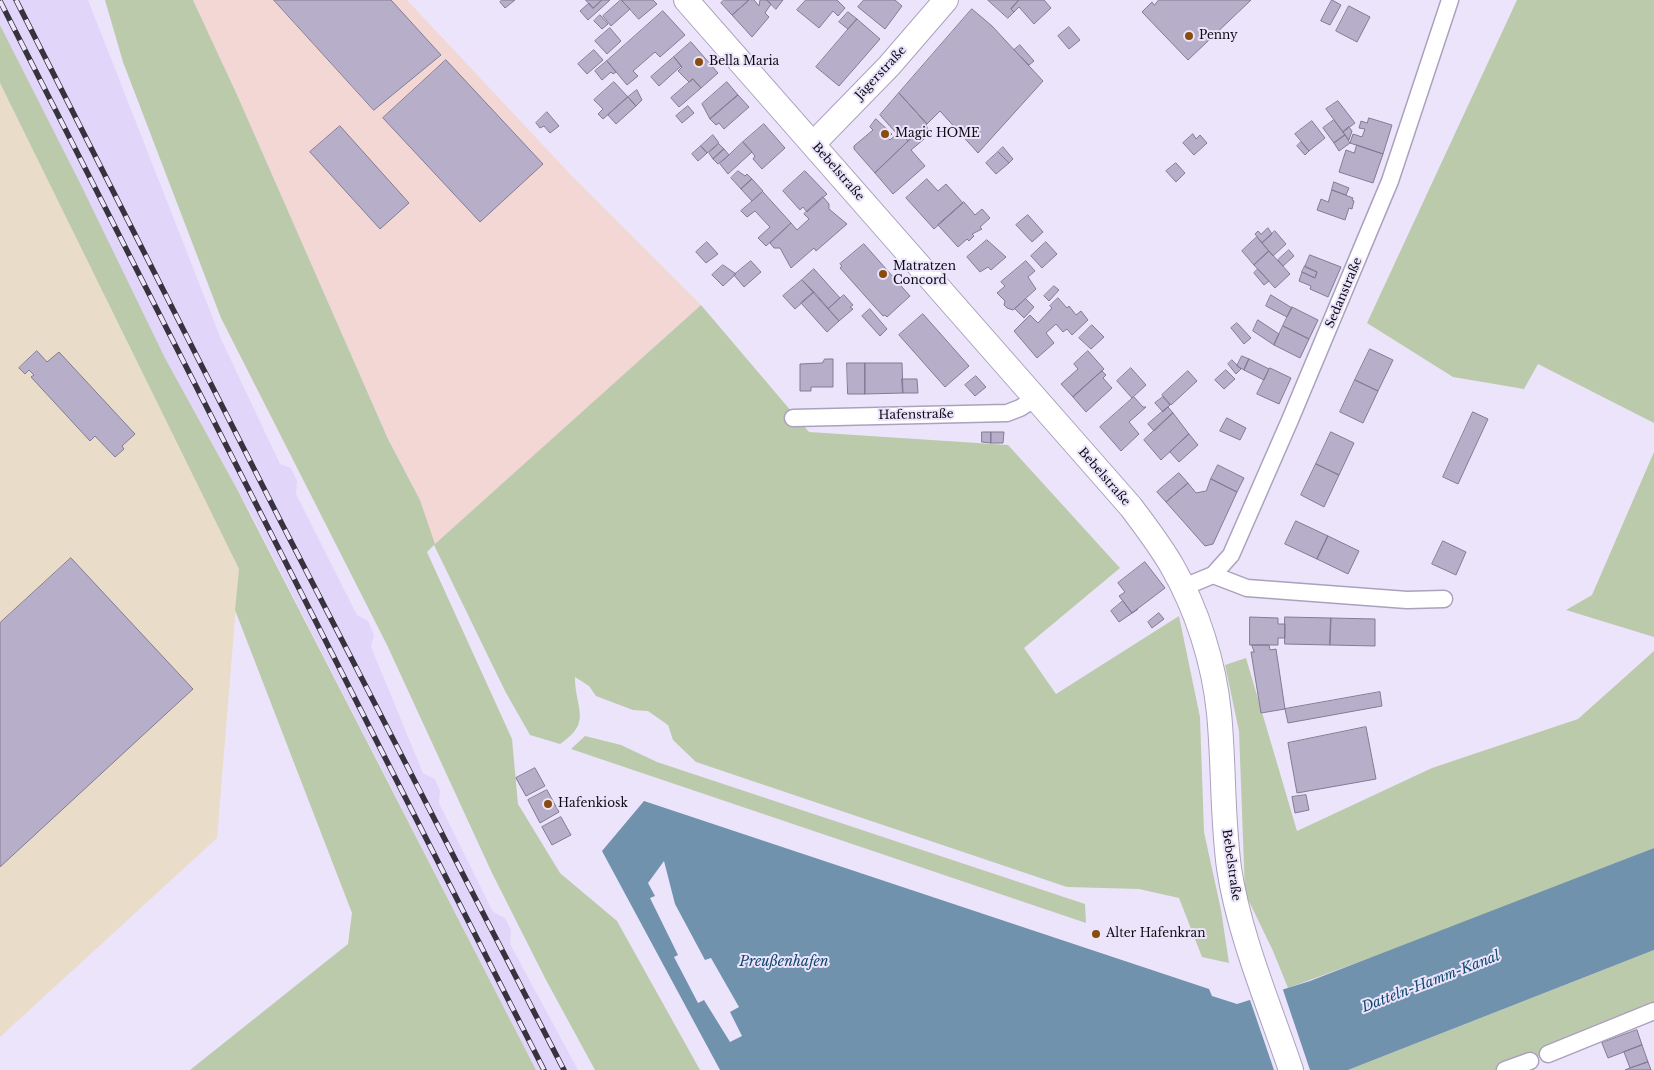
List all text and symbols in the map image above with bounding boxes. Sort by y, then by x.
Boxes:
place label: Penny [1199,29,1238,43]
marker: Penny [1183,30,1195,42]
street label: Jägerstraße [852,43,910,103]
place label: Bella Maria [709,55,779,69]
marker: Bella Maria [693,56,705,68]
place label: Magic HOME [895,127,980,141]
marker: Magic HOME [879,128,891,140]
street label: Bebelstraße [809,140,867,204]
street label: Sedanstraße [1323,256,1365,330]
place label: Matratzen Concord [893,260,956,288]
marker: Matratzen Concord [877,268,889,280]
street label: Hafenstraße [878,407,954,423]
street label: Bebelstraße [1075,445,1133,509]
place label: Hafenkiosk [558,797,628,811]
marker: Hafenkiosk [542,798,554,810]
street label: Bebelstraße [1219,828,1243,902]
place label: Alter Hafenkran [1106,927,1205,941]
marker: Alter Hafenkran [1090,928,1102,940]
water label: Datteln-Hamm-Kanal [1360,948,1502,1016]
water label: Preußenhafen [739,954,829,970]

